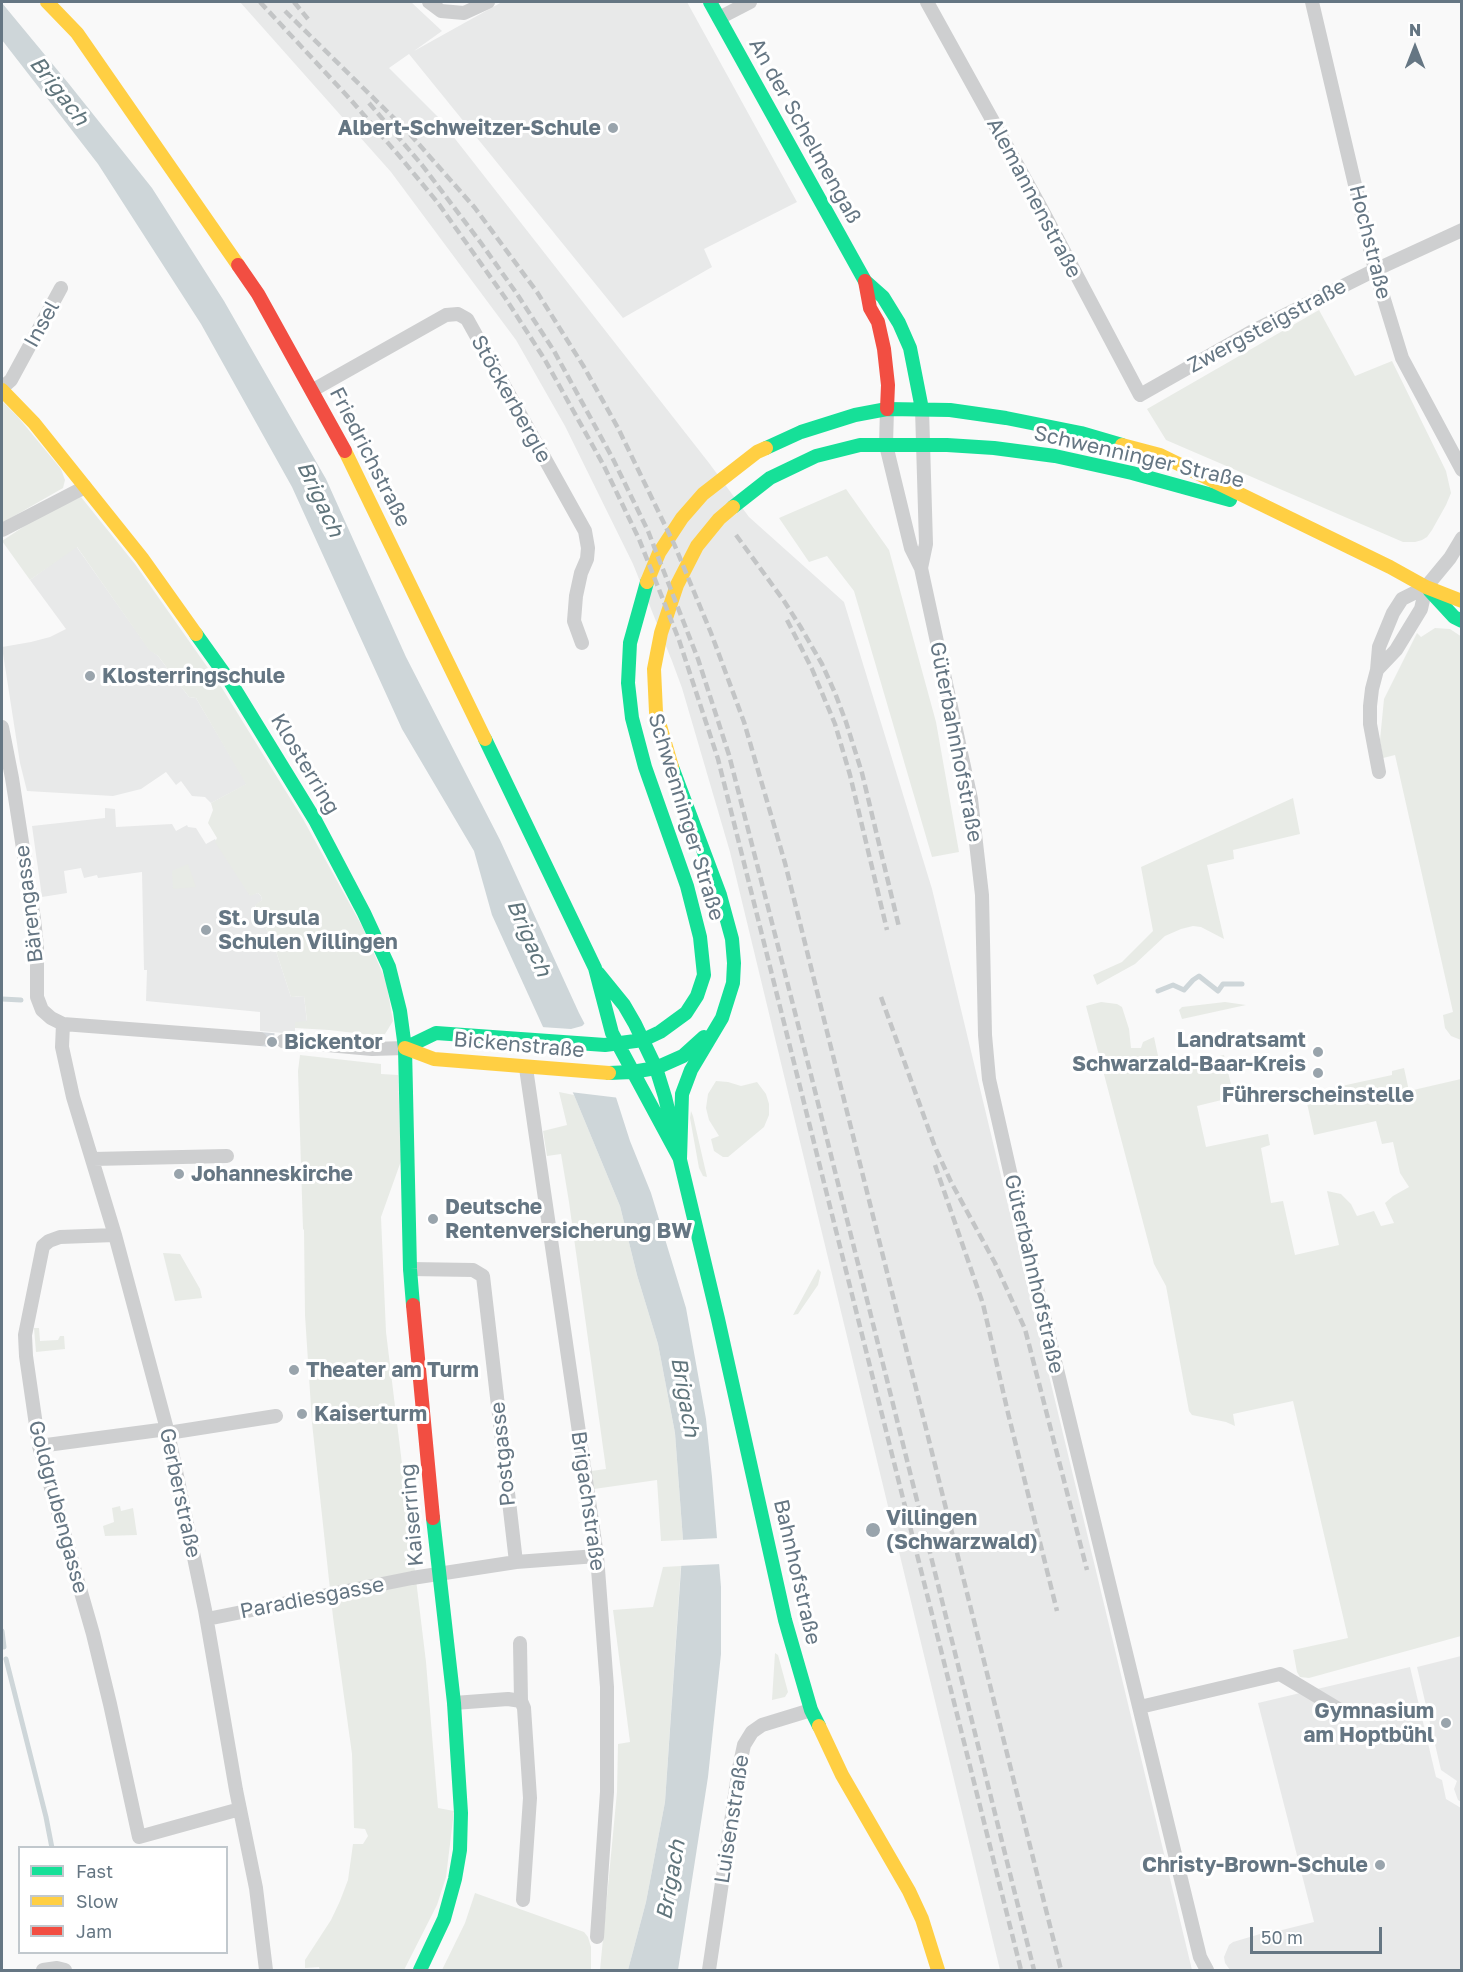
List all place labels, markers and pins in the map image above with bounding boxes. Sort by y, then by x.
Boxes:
place label: Albert-Schweitzer-Schule [338,115,601,141]
marker: Albert-Schweitzer-Schule [606,121,620,135]
place label: Klosterringschule [102,663,285,689]
marker: Klosterringschule [83,669,97,683]
place label: St. Ursula Schulen Villingen [218,905,398,955]
marker: St. Ursula Schulen Villingen [199,923,213,937]
place label: Landratsamt Schwarzald-Baar-Kreis [1072,1027,1306,1077]
place label: Bickentor [284,1029,383,1055]
marker: Bickentor [265,1035,279,1049]
marker: Landratsamt Schwarzald-Baar-Kreis [1311,1045,1325,1059]
marker: Führerscheinstelle [1311,1066,1325,1080]
place label: Führerscheinstelle [1222,1082,1414,1108]
place label: Johanneskirche [191,1161,353,1187]
marker: Johanneskirche [172,1167,186,1181]
place label: Deutsche Rentenversicherung BW [445,1194,692,1244]
marker: Deutsche Rentenversicherung BW [426,1212,440,1226]
place label: Theater am Turm [306,1357,479,1383]
marker: Theater am Turm [287,1363,301,1377]
place label: Kaiserturm [314,1401,427,1427]
marker: Kaiserturm [295,1407,309,1421]
place label: Villingen (Schwarzwald) [886,1505,1038,1555]
marker: Villingen (Schwarzwald) [864,1521,882,1539]
place label: Gymnasium am Hoptbühl [1303,1698,1434,1748]
marker: Gymnasium am Hoptbühl [1439,1716,1453,1730]
place label: Christy-Brown-Schule [1142,1852,1368,1878]
marker: Christy-Brown-Schule [1373,1858,1387,1872]

